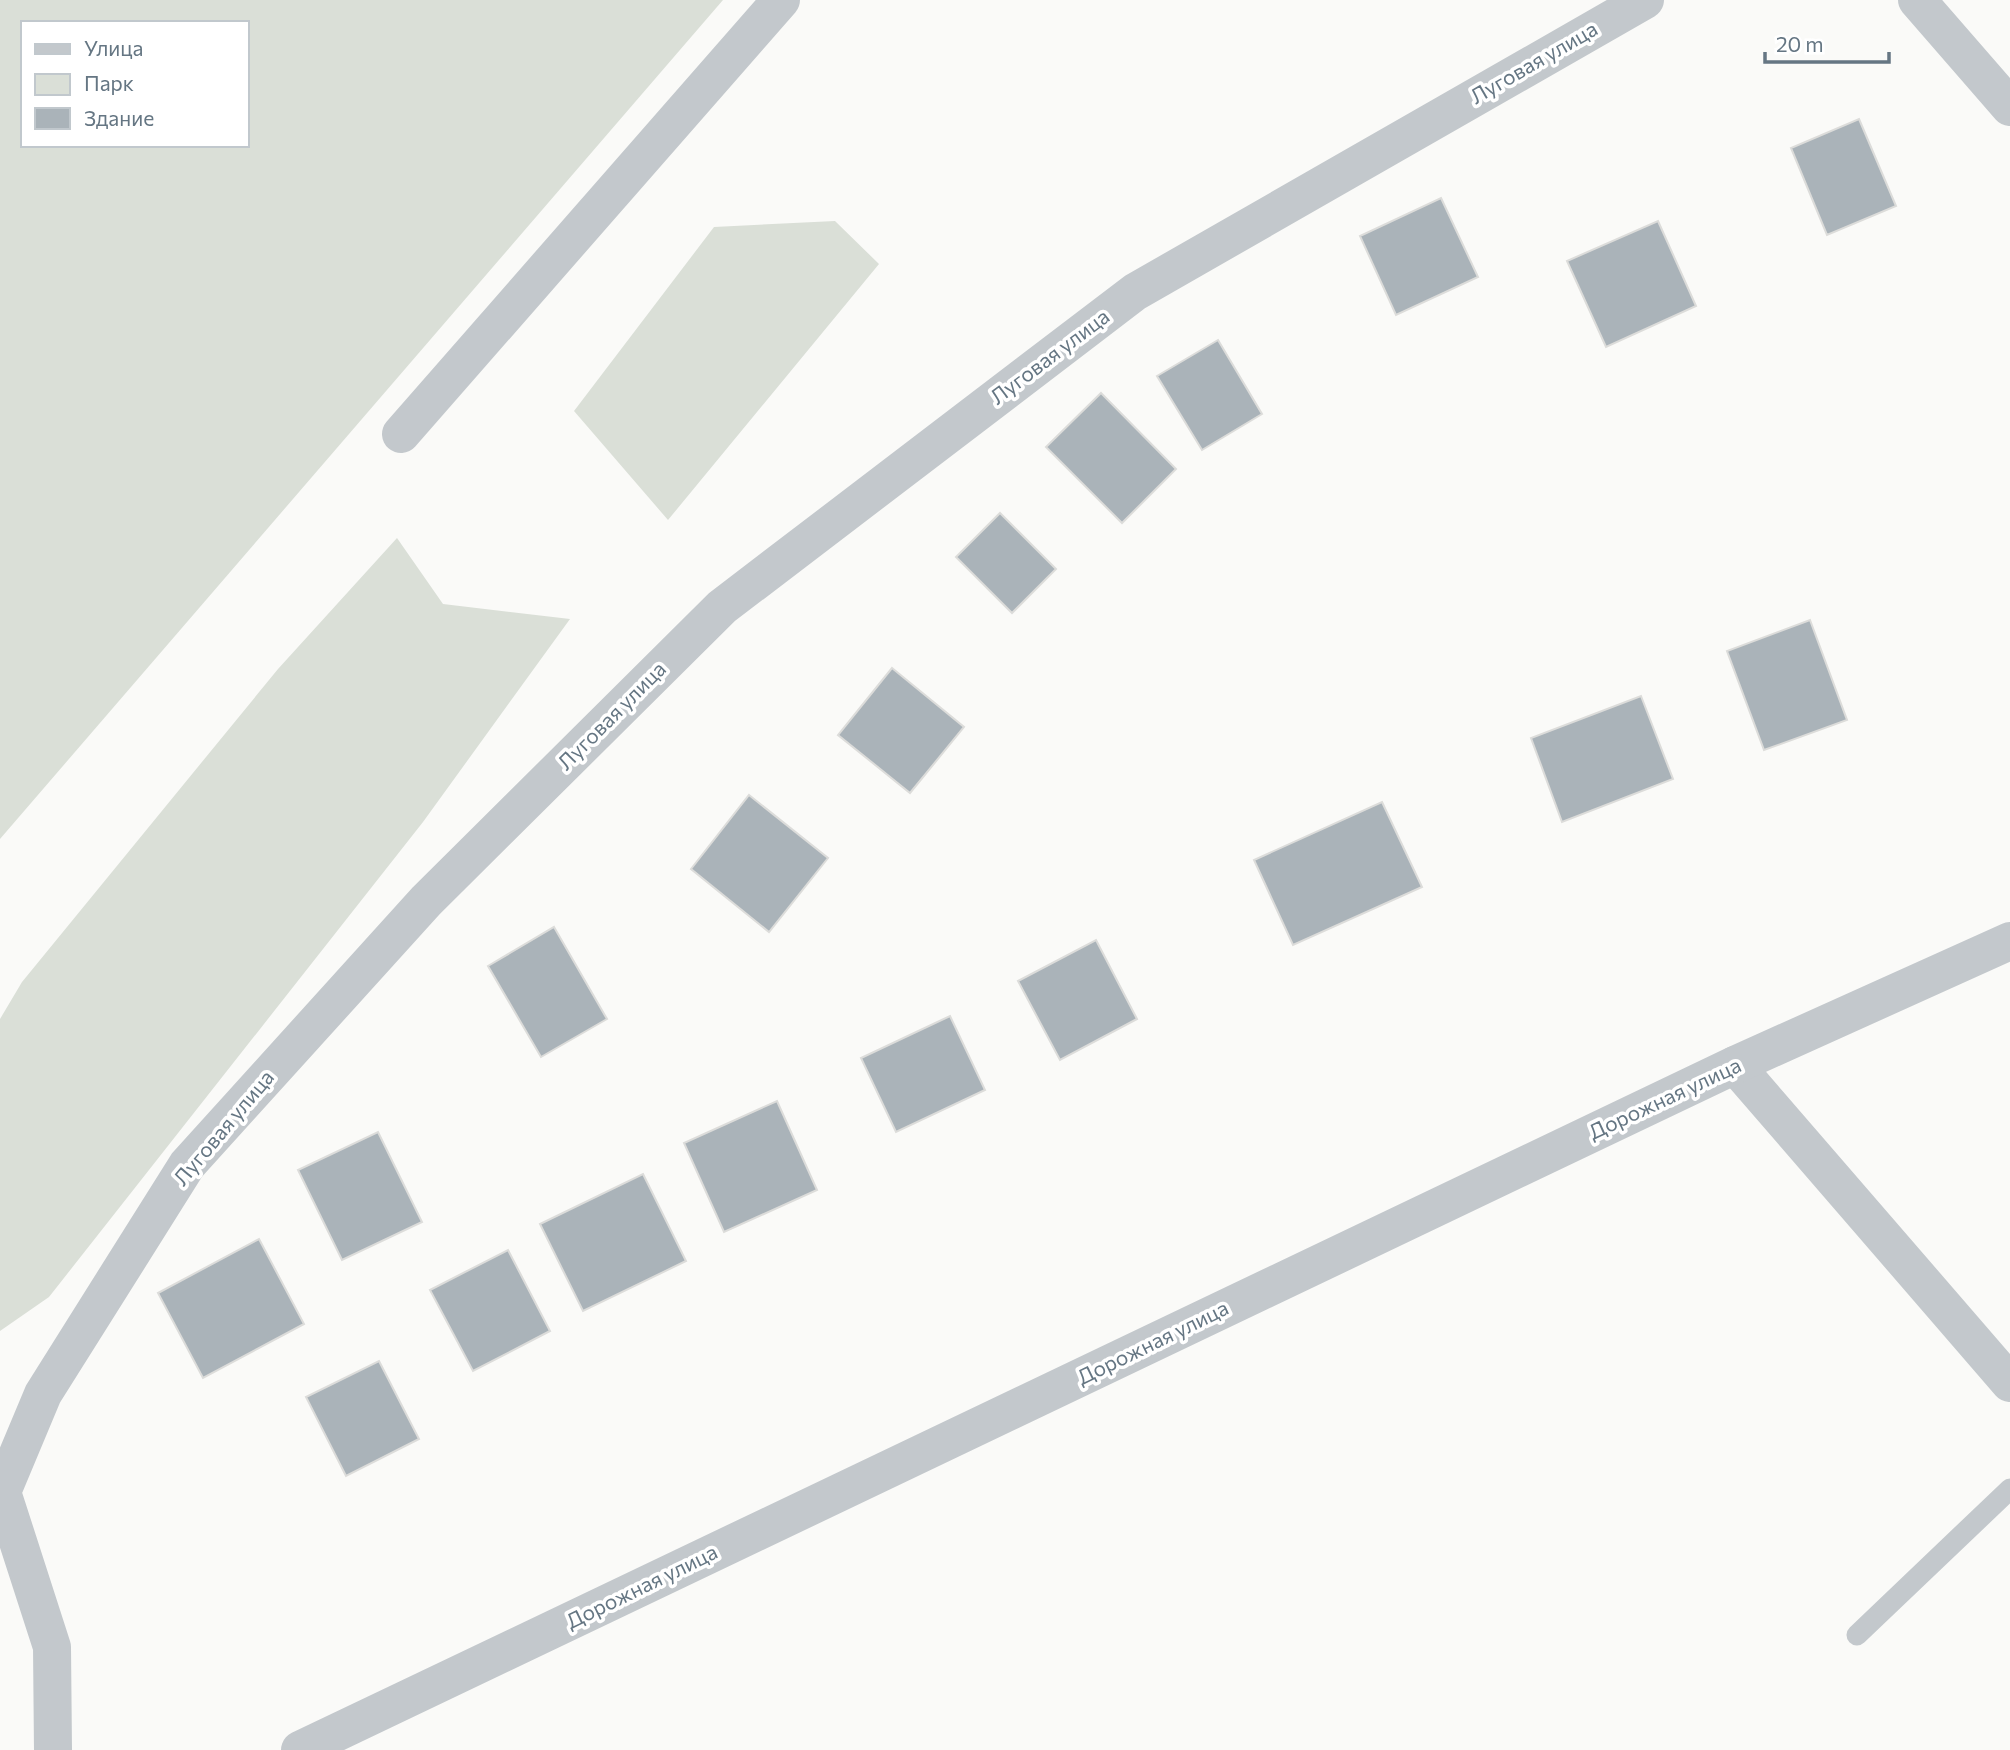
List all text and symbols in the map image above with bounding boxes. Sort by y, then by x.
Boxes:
street label: Луговая улица [1465,15,1601,108]
legend [21,21,248,147]
scale bar [1765,21,1889,65]
text: 20 m [1776,31,1824,56]
text: Улица [84,35,143,60]
text: Парк [84,70,134,95]
text: Здание [84,105,154,130]
street label: Луговая улица [985,303,1114,409]
street label: Луговая улица [552,656,670,774]
street label: Дорожная улица [1584,1051,1745,1144]
street label: Луговая улица [167,1064,278,1190]
street label: Дорожная улица [1073,1294,1232,1389]
street label: Дорожная улица [562,1538,721,1633]

